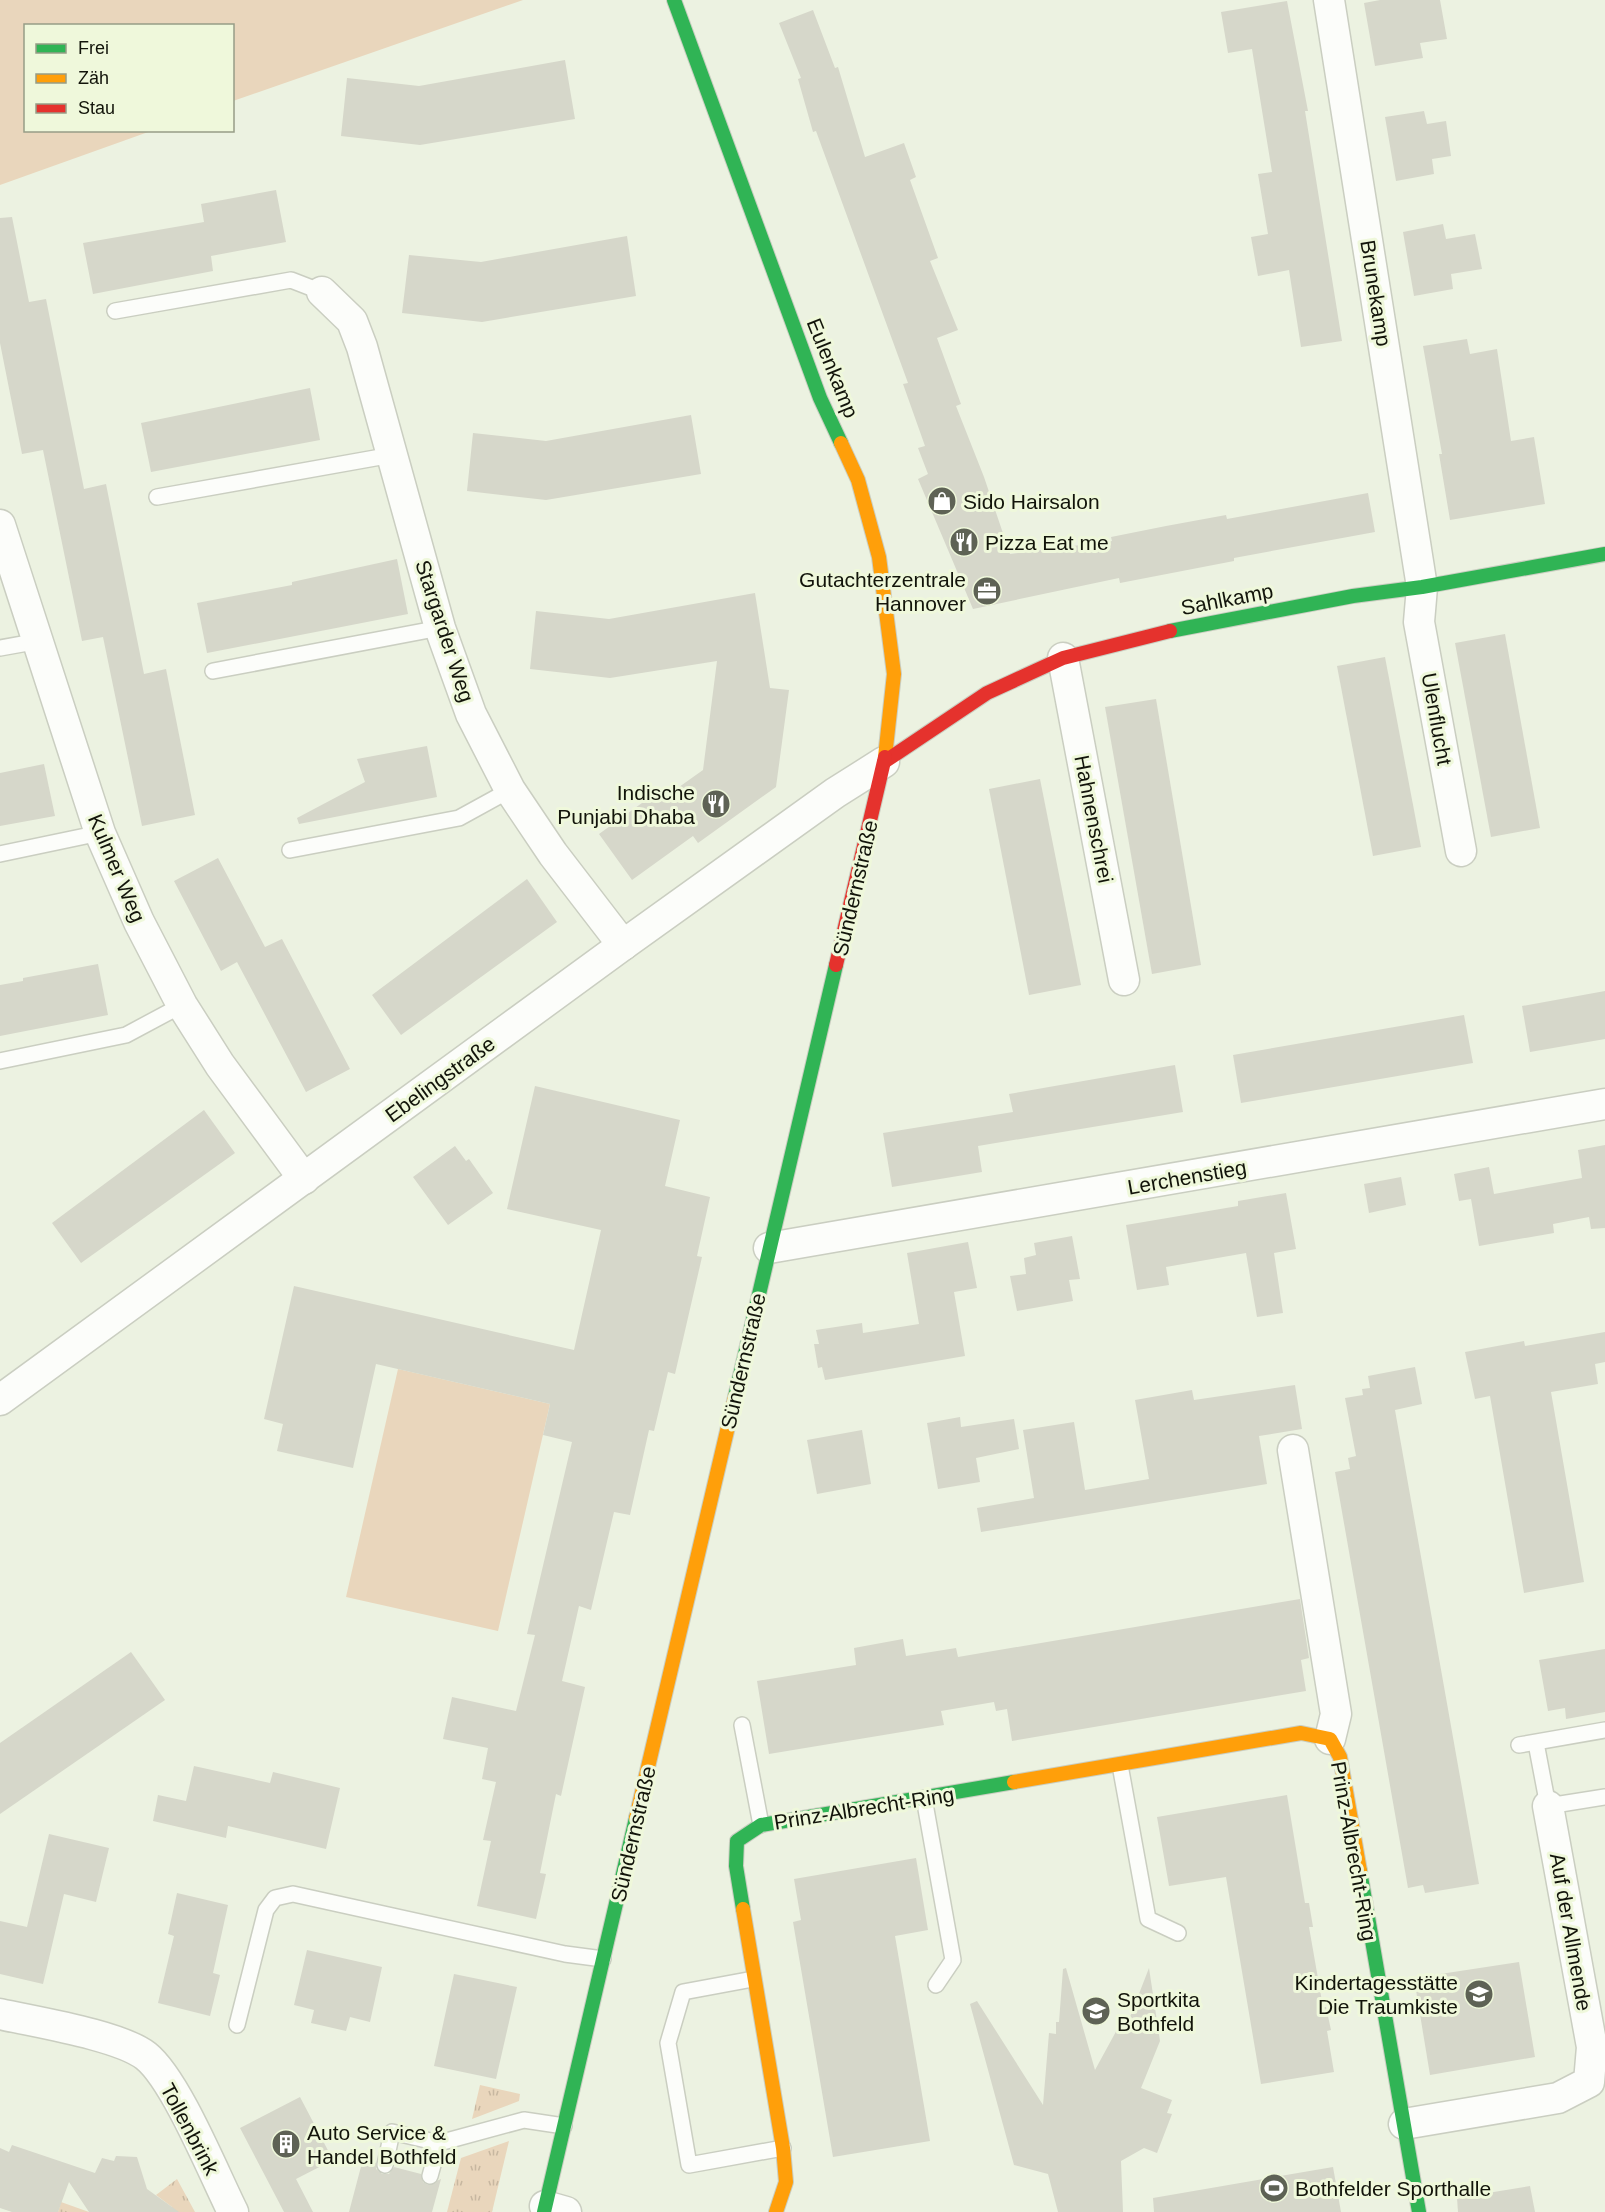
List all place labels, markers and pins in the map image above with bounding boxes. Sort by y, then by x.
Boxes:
shop icon: Sido Hairsalon [926,485,958,517]
place label: Sido Hairsalon [963,490,1100,513]
restaurant icon: Pizza Eat me [948,526,980,558]
place label: Pizza Eat me [985,531,1109,554]
place label: Gutachterzentrale Hannover [799,568,966,615]
office icon: Gutachterzentrale Hannover [971,575,1003,607]
place label: Indische Punjabi Dhaba [557,781,695,828]
restaurant icon: Indische Punjabi Dhaba [700,788,732,820]
place label: Kindertagesstätte Die Traumkiste [1295,1971,1458,2018]
school or university icon: Kindertagesstätte Die Traumkiste [1463,1978,1495,2010]
place label: Sportkita Bothfeld [1117,1988,1200,2035]
school or university icon: Sportkita Bothfeld [1080,1995,1112,2027]
place label: Auto Service & Handel Bothfeld [307,2121,456,2168]
building icon: Auto Service & Handel Bothfeld [270,2128,302,2160]
sports icon: Bothfelder Sporthalle [1258,2172,1290,2204]
place label: Bothfelder Sporthalle [1295,2177,1491,2200]

